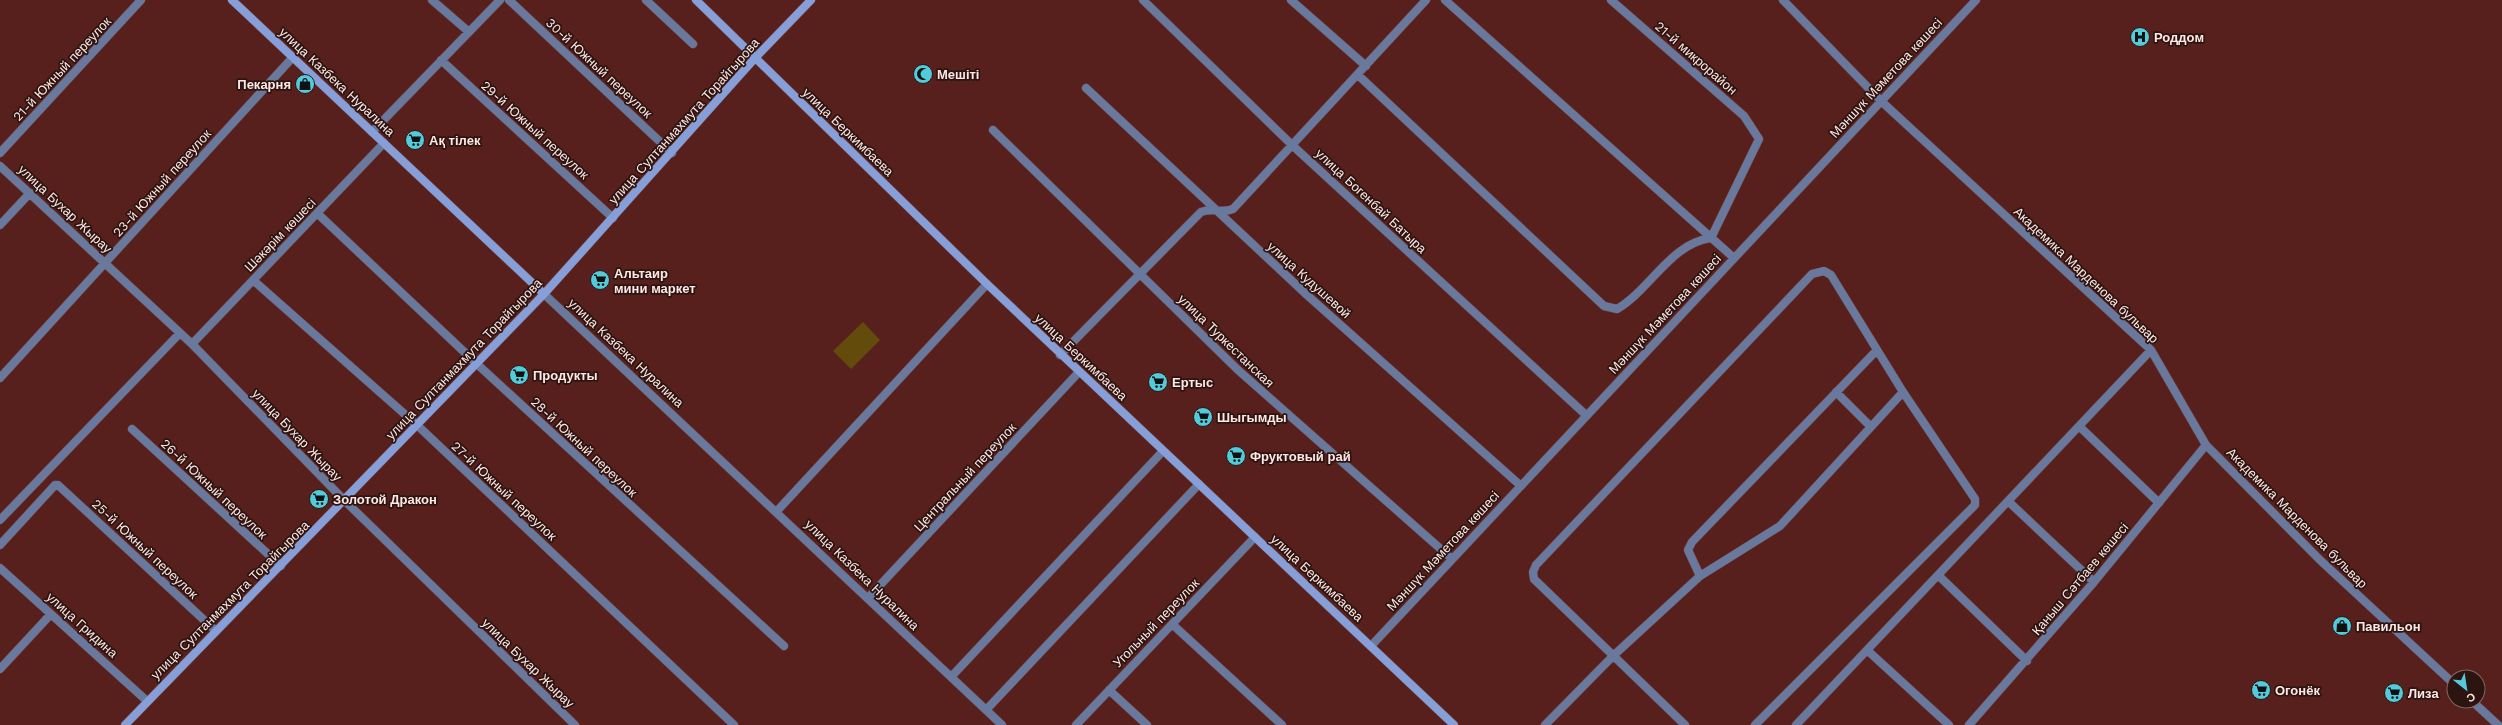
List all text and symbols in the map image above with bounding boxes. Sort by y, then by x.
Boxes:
street label: 21-й Южный переулок [10,14,114,124]
street label: 30-й Южный переулок [543,15,655,121]
street label: Мәншүк Мәметова көшесі [1827,15,1945,141]
street label: 21-й микрорайон [1652,18,1740,98]
street label: улица Казбека Нуралина [276,25,398,140]
hospital icon: Роддом [2129,26,2151,48]
place label: Роддом [2154,30,2204,45]
street label: улица Султанмахмута Торайгырова [606,35,763,207]
mosque icon: Мешіті [912,63,934,85]
place label: Мешіті [937,67,980,82]
shop icon: Пекарня [294,73,316,95]
place label: Пекарня [237,77,291,92]
street label: 29-й Южный переулок [478,78,592,182]
street label: улица Беркимбаева [799,85,897,180]
street label: 23-й Южный переулок [110,126,214,240]
supermarket icon: Ақ тілек [404,129,426,151]
place label: Ақ тілек [429,133,481,148]
street label: улица Богенбай Батыра [1312,146,1430,257]
street label: улица Бухар Жырау [15,162,115,257]
street label: Шәкәрім көшесі [241,195,319,275]
street label: Академика Марденова бульвар [2011,204,2161,346]
street label: улица Кудушевой [1264,239,1354,321]
street label: Мәншүк Мәметова көшесі [1606,251,1724,377]
place label: Альтаир мини маркет [614,266,696,296]
supermarket icon: Альтаир мини маркет [589,269,611,291]
street label: улица Султанмахмута Торайгырова [383,275,546,443]
street label: улица Туркестанская [1175,291,1277,391]
street label: улица Казбека Нуралина [565,296,687,411]
street label: улица Беркимбаева [1032,310,1131,404]
supermarket icon: Продукты [508,364,530,386]
place label: Продукты [533,368,598,383]
supermarket icon: Ертыс [1147,371,1169,393]
place label: Ертыс [1172,375,1213,390]
street label: улица Бухар Жырау [249,386,345,485]
street label: 28-й Южный переулок [528,394,640,500]
supermarket icon: Шыгымды [1192,406,1214,428]
place label: Шыгымды [1217,410,1287,425]
street label: Центральный переулок [911,420,1019,534]
street label: 26-й Южный переулок [158,436,270,542]
street label: 27-й Южный переулок [449,439,560,544]
supermarket icon: Фруктовый рай [1225,445,1247,467]
street label: Академика Марденова бульвар [2224,445,2370,591]
place label: Фруктовый рай [1250,449,1351,464]
supermarket icon: Золотой Дракон [308,488,330,510]
street label: Мәншүк Мәметова көшесі [1384,488,1502,614]
place label: Золотой Дракон [333,492,437,507]
street label: 25-й Южный переулок [89,496,201,602]
street label: улица Султанмахмута Торайгырова [148,517,313,682]
street label: улица Казбека Нуралина [802,517,923,634]
street label: Қаныш Сәтбаев көшесі [2029,520,2131,638]
street label: улица Беркимбаева [1268,531,1367,625]
street label: Угольный переулок [1110,575,1202,670]
street label: улица Гридина [43,589,121,661]
street label: улица Бухар Жырау [479,615,578,711]
shop icon: Павильон [2331,615,2353,637]
place label: Павильон [2356,619,2421,634]
north arrow [2446,669,2486,709]
supermarket icon: Огонёк [2250,679,2272,701]
supermarket icon: Лиза [2383,682,2405,704]
place label: Огонёк [2275,683,2320,698]
place label: Лиза [2408,686,2439,701]
text: С [2464,690,2477,705]

